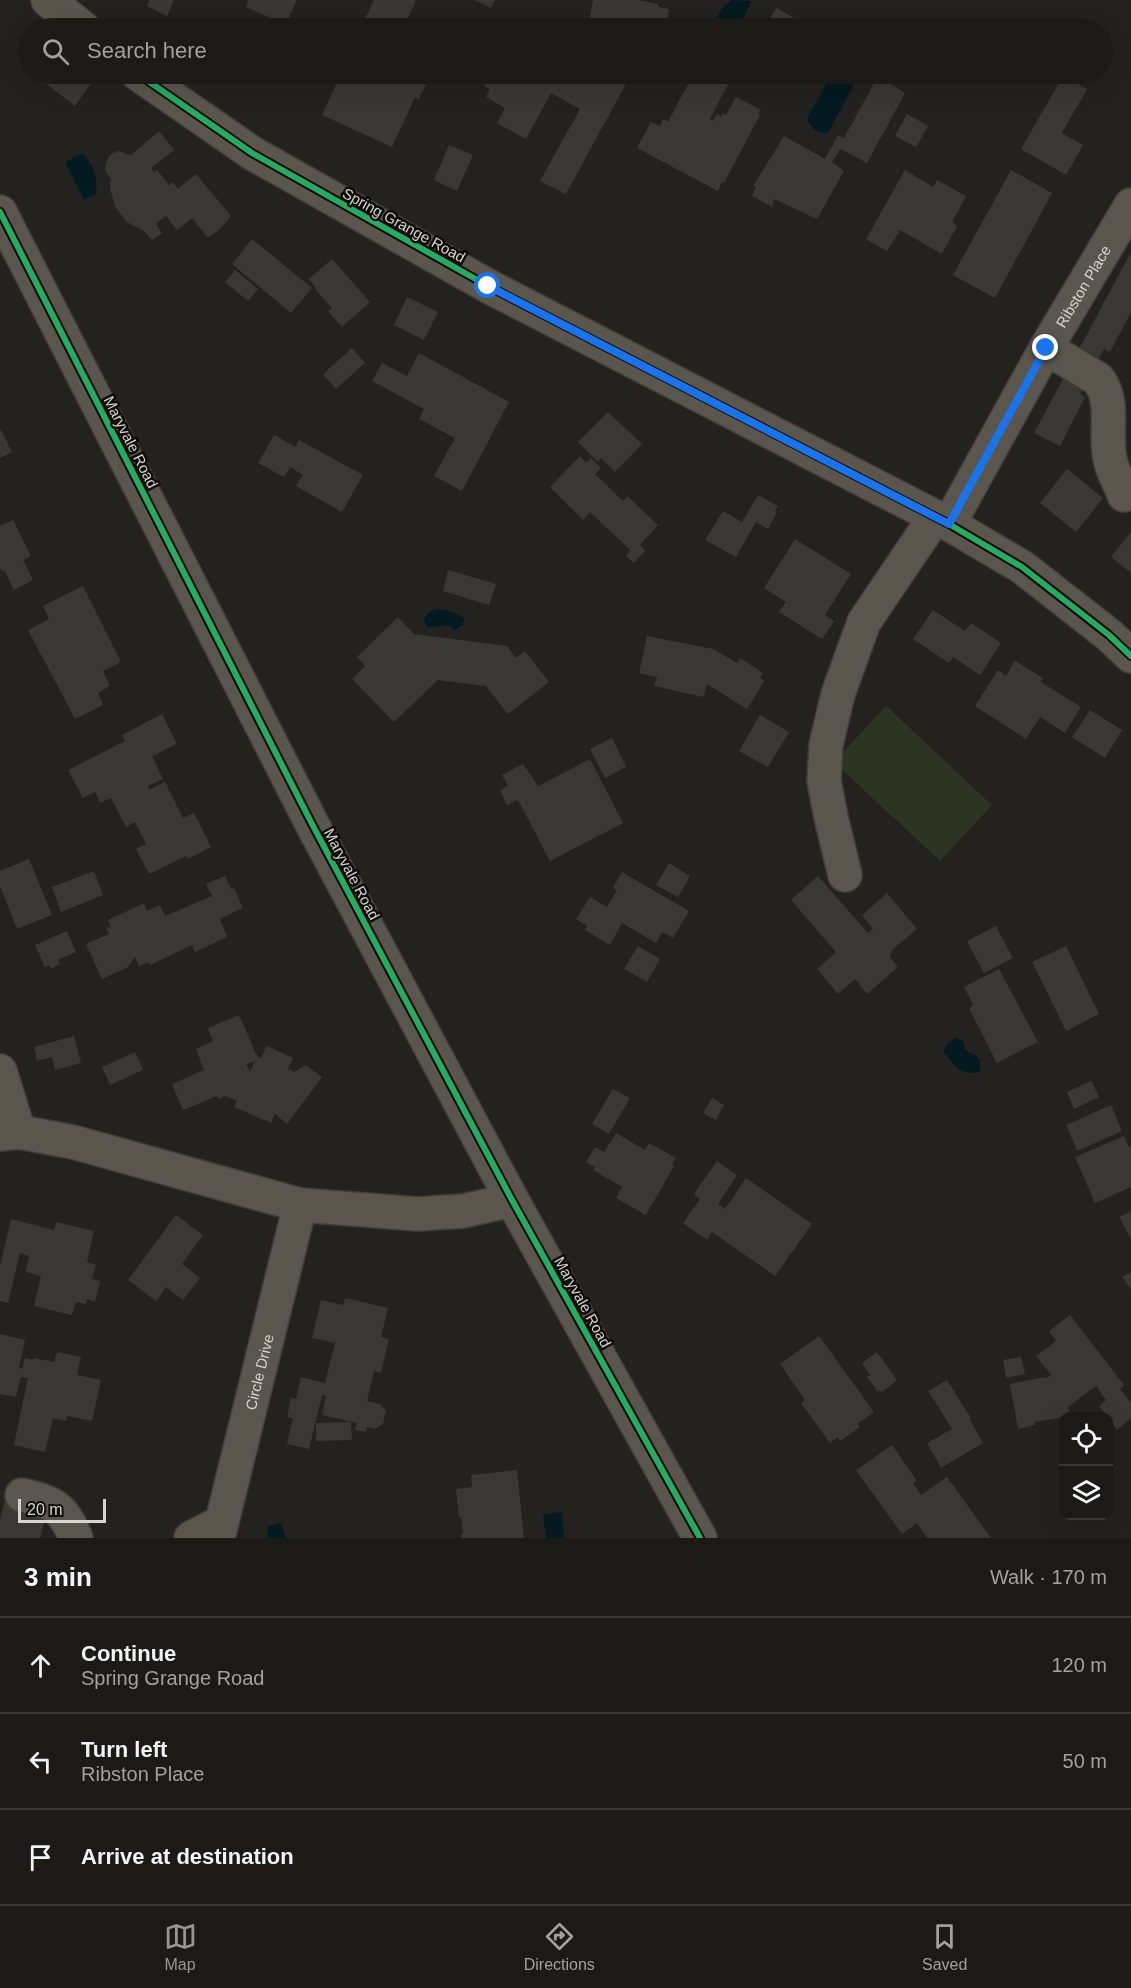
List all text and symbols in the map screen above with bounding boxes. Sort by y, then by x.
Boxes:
search box [18,18,1113,84]
icon: search [39,35,72,68]
text: Search here [87,38,207,63]
street label: Spring Grange Road [340,184,468,266]
street label: Ribston Place [1052,242,1114,330]
route start [474,272,500,298]
route end [1032,334,1058,360]
street label: Maryvale Road [101,393,161,491]
street label: Maryvale Road [321,825,383,923]
street label: Maryvale Road [551,1254,615,1350]
street label: Circle Drive [241,1332,276,1412]
map controls [1059,1412,1113,1520]
button: locate [1059,1412,1113,1466]
button: layers [1059,1466,1113,1520]
scale bar [18,1496,106,1524]
text: 20 m [27,1501,63,1518]
text: 3 min [24,1562,92,1592]
text: Walk · 170 m [990,1566,1107,1588]
text: Continue [81,1641,176,1666]
icon: ahead [24,1649,57,1682]
text: 120 m [1051,1654,1107,1676]
text: Spring Grange Road [81,1667,264,1689]
text: Turn left [81,1737,167,1762]
icon: left [24,1745,57,1778]
text: 50 m [1063,1750,1107,1772]
text: Ribston Place [81,1763,204,1785]
icon: arrive [24,1841,57,1874]
text: Arrive at destination [81,1844,294,1869]
tab: Map [164,1920,197,1974]
tab: Directions [524,1920,595,1974]
tab: Saved [922,1920,967,1974]

